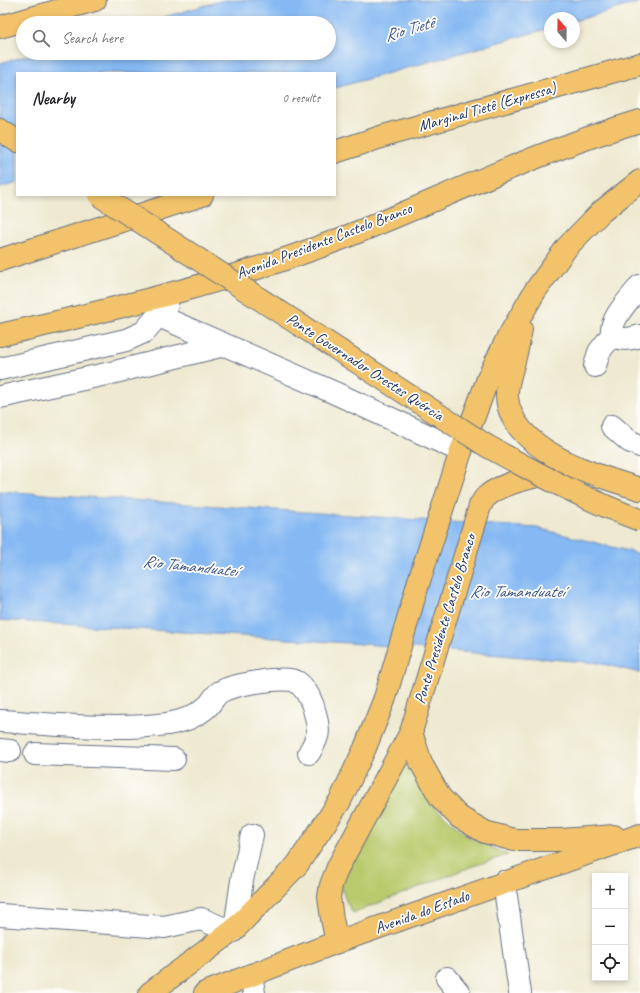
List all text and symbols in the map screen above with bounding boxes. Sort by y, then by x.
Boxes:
water label: Rio Tietê [382,11,440,46]
north arrow [544,12,580,48]
search box [16,16,336,60]
icon: search [30,27,52,49]
text: Search here [62,29,123,48]
street label: Marginal Tietê (Expressa) [416,78,559,136]
text: Nearby [32,88,75,109]
text: 0 results [282,90,320,106]
street label: Avenida Presidente Castelo Branco [233,198,416,284]
street label: Ponte Governador Orestes Quércia [283,309,449,426]
street label: Ponte Presidente Castelo Branco [410,530,481,706]
water label: Rio Tamanduateí [142,551,244,582]
water label: Rio Tamanduateí [470,581,570,602]
map controls [592,873,628,981]
button: + [592,873,628,909]
street label: Avenida do Estado [372,885,473,938]
button: − [592,909,628,945]
button: locate [592,945,628,981]

